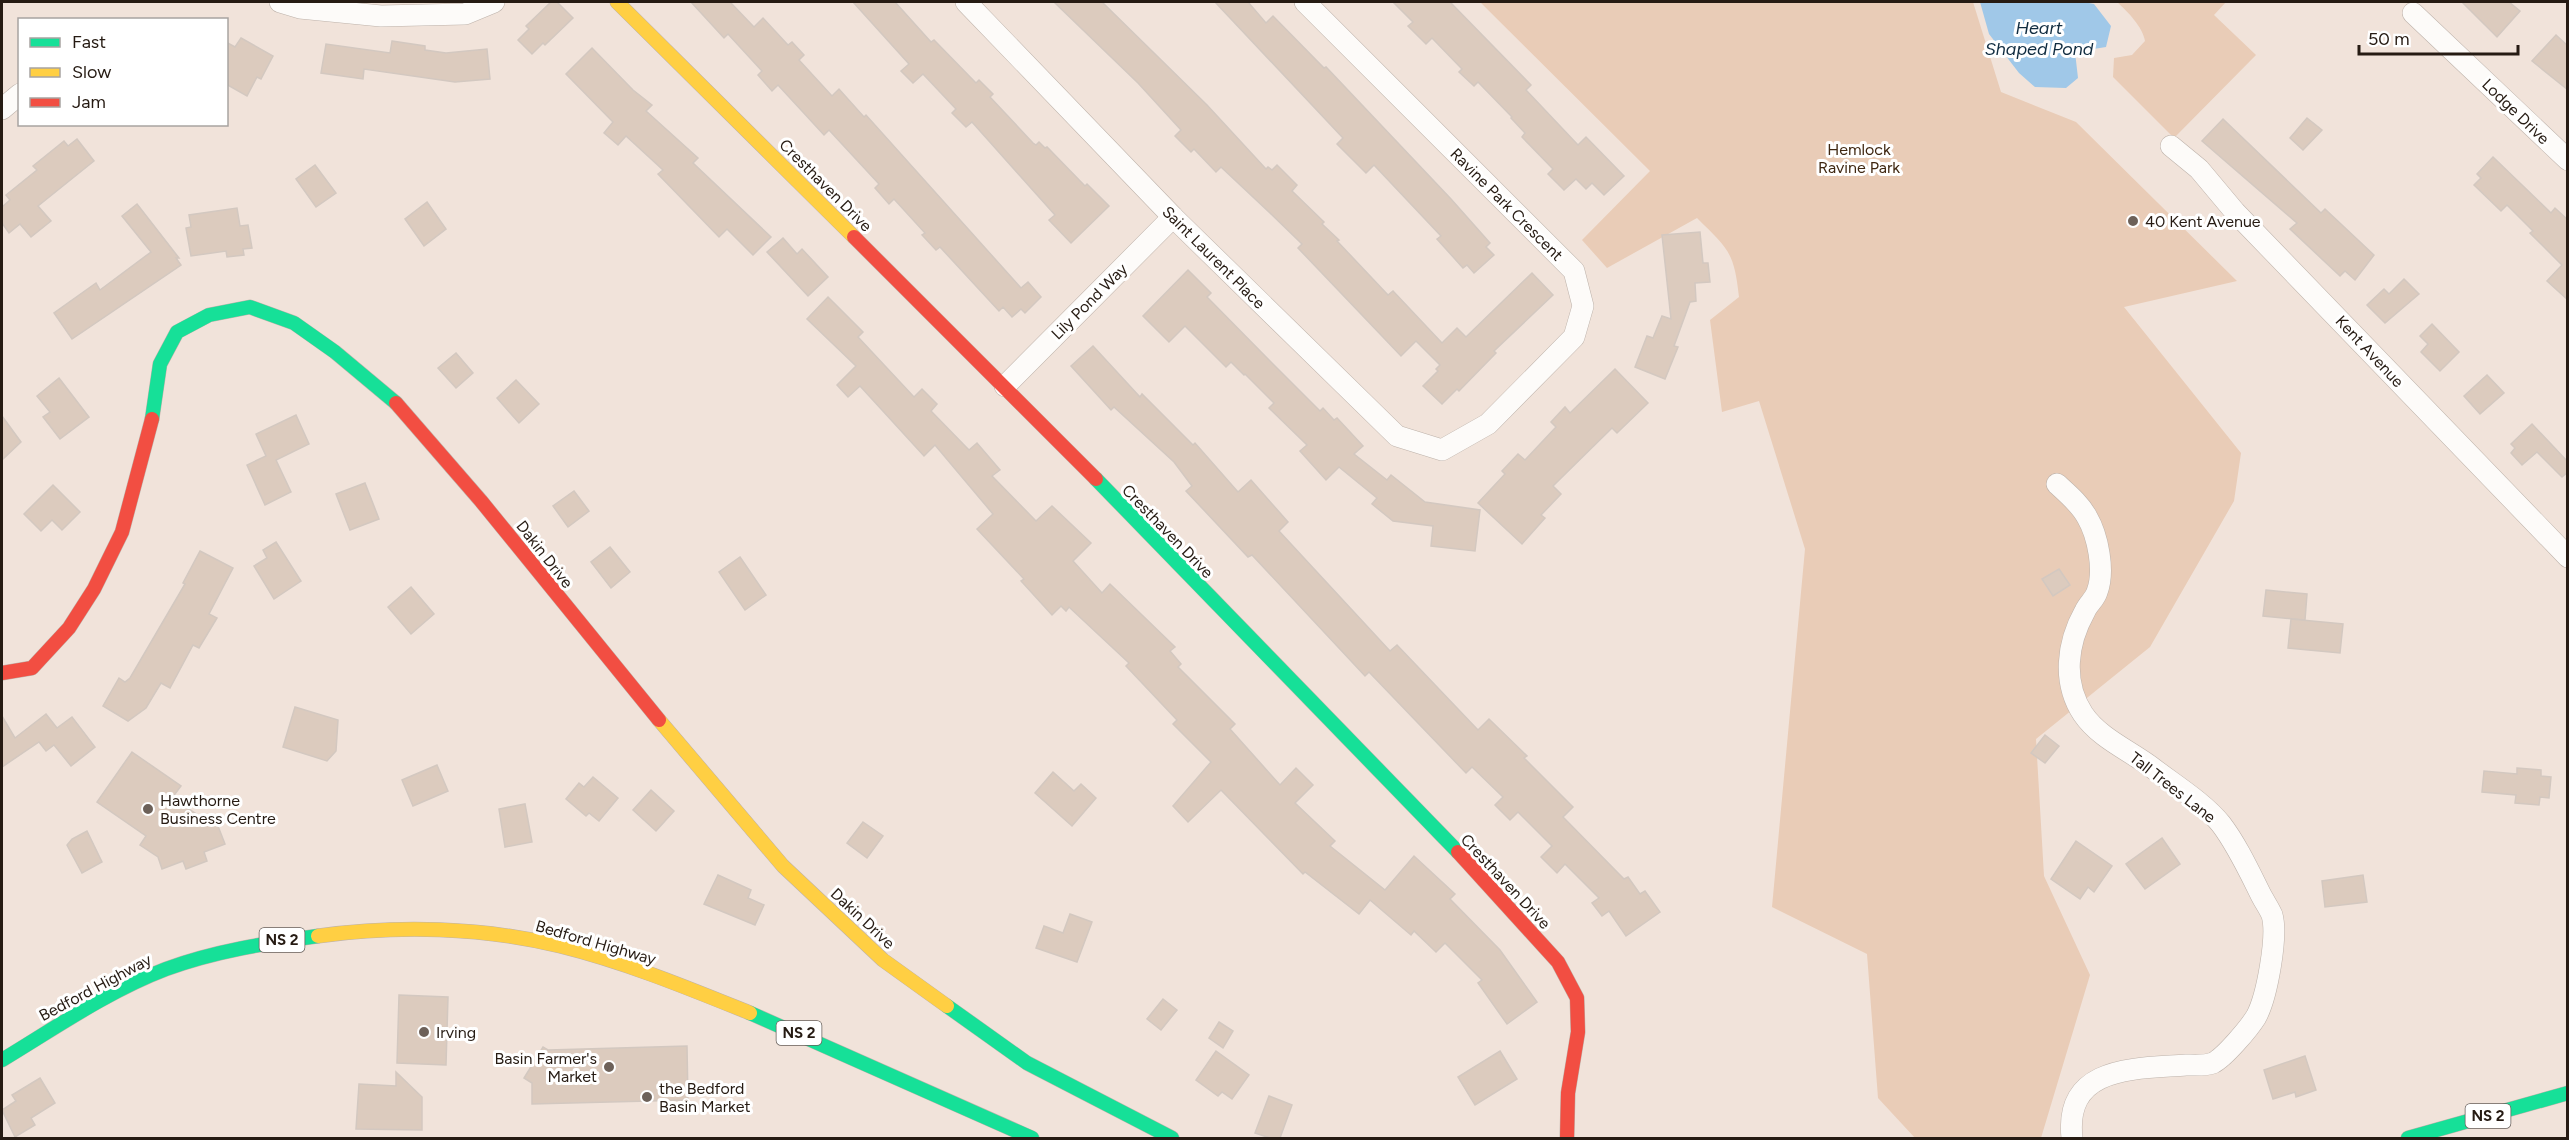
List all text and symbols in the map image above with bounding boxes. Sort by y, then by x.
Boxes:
water label: Heart Shaped Pond [1985,17,2094,60]
legend [18,18,228,126]
scale bar [2359,18,2518,56]
text: 50 m [2368,28,2410,50]
text: Fast [72,31,106,53]
text: Slow [72,61,111,83]
street label: Lodge Drive [2478,75,2553,148]
text: Jam [72,91,106,113]
street label: Cresthaven Drive [775,135,876,236]
park label: Hemlock Ravine Park [1818,140,1900,177]
street label: Ravine Park Crescent [1446,144,1567,265]
street label: Saint Laurent Place [1158,202,1269,313]
place label: 40 Kent Avenue [2145,212,2261,231]
marker: 40 Kent Avenue [2126,214,2140,228]
street label: Lily Pond Way [1047,259,1132,343]
street label: Kent Avenue [2332,311,2408,391]
street label: Cresthaven Drive [1118,481,1217,582]
street label: Dakin Drive [512,517,577,592]
street label: Tall Trees Lane [2126,748,2220,827]
place label: Hawthorne Business Centre [160,791,276,828]
marker: Hawthorne Business Centre [141,802,155,816]
street label: Cresthaven Drive [1457,830,1555,933]
street label: Dakin Drive [827,884,899,953]
street label: Bedford Highway [533,916,659,969]
road number: NS 2 [260,928,304,952]
street label: Bedford Highway [36,950,155,1025]
road number: NS 2 [776,1021,822,1045]
place label: Irving [436,1023,476,1042]
marker: Irving [417,1025,431,1039]
place label: Basin Farmer's Market [494,1049,597,1086]
marker: Basin Farmer's Market [602,1060,616,1074]
place label: the Bedford Basin Market [659,1079,750,1116]
marker: the Bedford Basin Market [640,1090,654,1104]
road number: NS 2 [2466,1104,2510,1128]

